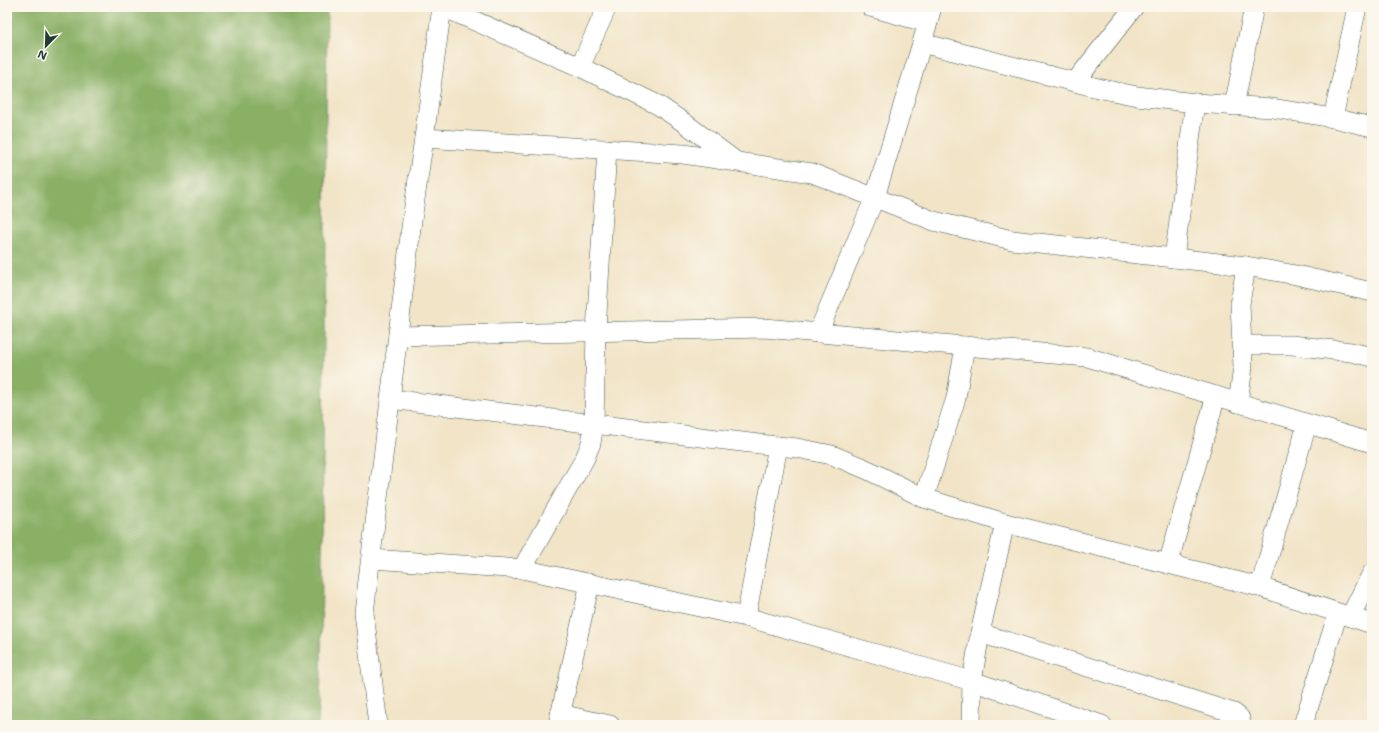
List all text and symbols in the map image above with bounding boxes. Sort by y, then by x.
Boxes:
north arrow [26,26,66,66]
text: N [35,46,49,63]

